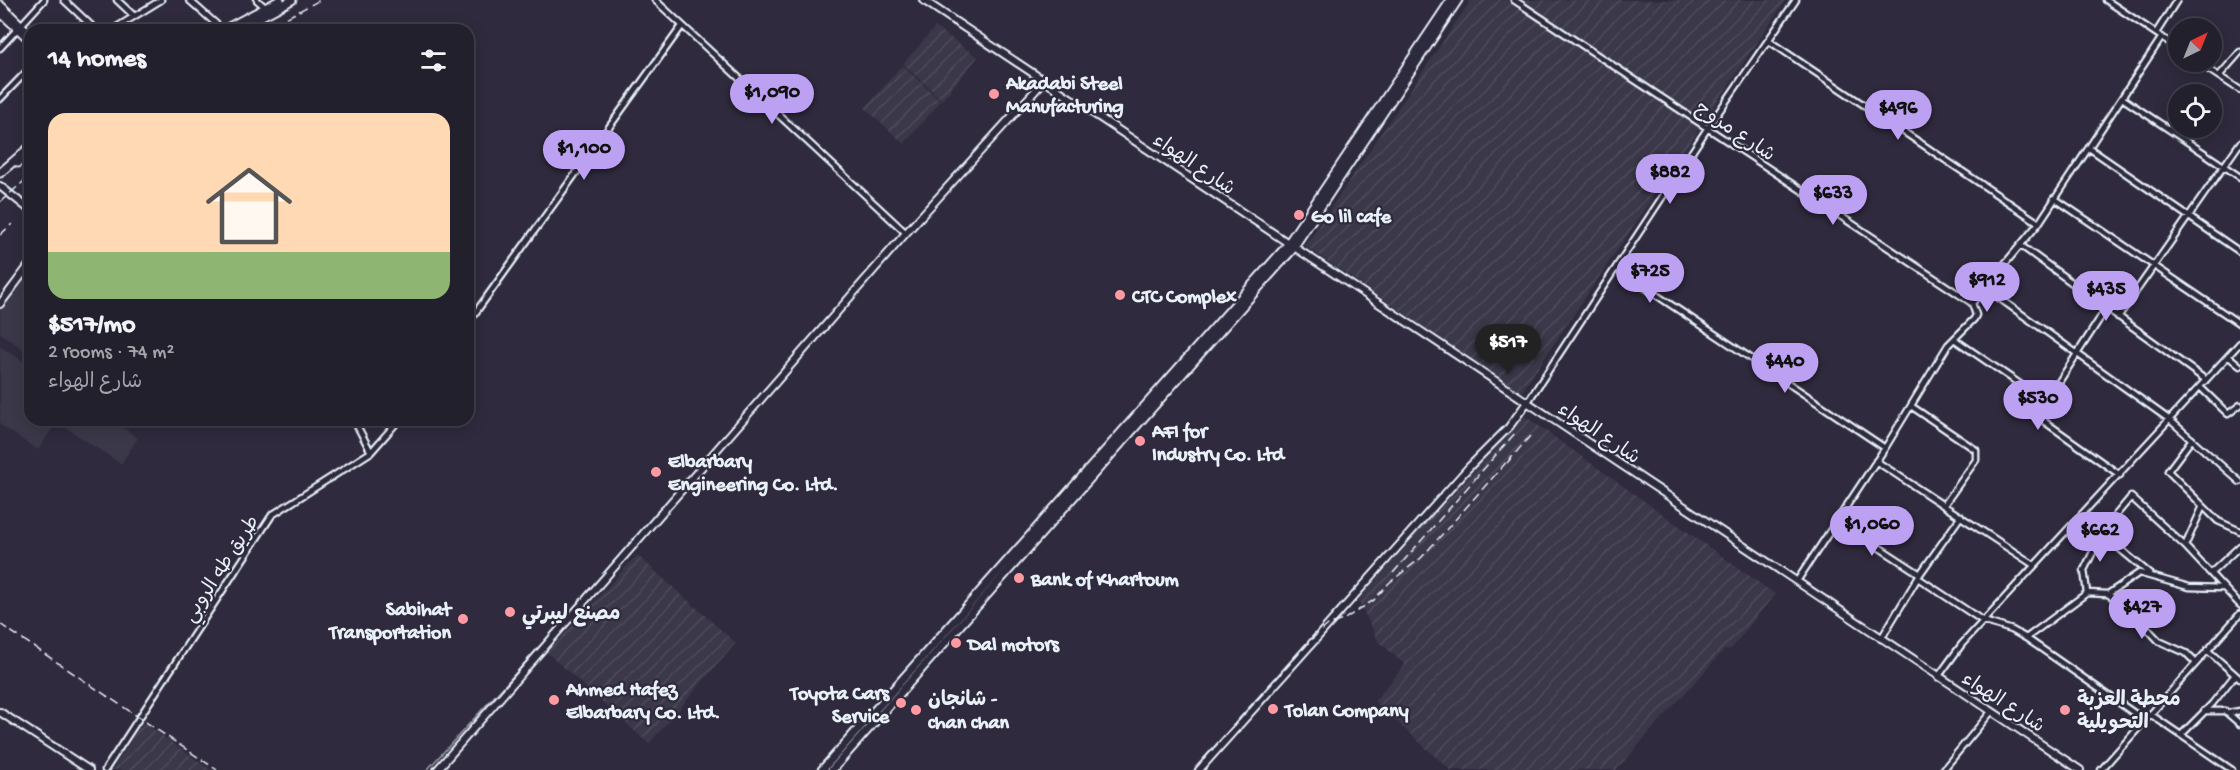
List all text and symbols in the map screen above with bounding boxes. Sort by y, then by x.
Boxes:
north arrow [2168,18,2222,72]
map controls [2168,18,2222,138]
icon: filters [417,44,450,77]
text: 14 homes [48,45,146,76]
pin: $1,090 [723,74,821,125]
place label: Akadabi Steel Manufacturing [1005,74,1124,120]
text: $1,090 [744,82,800,105]
button: locate [2168,84,2222,138]
marker: Akadabi Steel Manufacturing [987,87,1001,101]
pin: $496 [1862,90,1934,141]
street label: شارع مروج [1690,97,1779,168]
text: $496 [1879,98,1917,121]
street label: شارع الهواء [1148,129,1239,202]
pin: $1,100 [535,130,633,181]
text: $1,100 [557,138,611,161]
icon: home [195,152,303,260]
pin: $882 [1634,154,1706,205]
text: $882 [1650,162,1690,185]
pin: $633 [1797,175,1869,226]
text: $633 [1813,183,1853,206]
place label: Go lil cafe [1311,207,1392,230]
marker: Go lil cafe [1292,208,1306,222]
pin: $725 [1614,253,1686,304]
text: $725 [1630,261,1670,284]
pin: $912 [1951,262,2023,313]
text: $912 [1969,270,2005,293]
pin: $435 [2070,271,2142,322]
text: $435 [2086,279,2126,302]
place label: CTC Complex [1131,287,1237,310]
marker: CTC Complex [1113,288,1127,302]
text: $517/mo [48,311,136,342]
pin: $517 [1472,324,1544,375]
text: $517 [1489,332,1527,355]
text: 2 rooms · 74 m² [48,342,174,365]
pin: $440 [1749,343,1821,394]
text: $440 [1765,351,1805,374]
text: شارع الهواء [48,372,142,395]
pin: $530 [2002,380,2074,431]
text: $530 [2017,388,2059,411]
street label: شارع الهواء [1553,398,1644,471]
place label: AFI for Industry Co. Ltd [1151,422,1286,468]
marker: AFI for Industry Co. Ltd [1133,434,1147,448]
place label: Elbarbary Engineering Co. Ltd. [668,452,839,498]
marker: Elbarbary Engineering Co. Ltd. [649,465,663,479]
pin: $1,060 [1823,506,1921,557]
street label: طريق طه الروبي [179,512,268,629]
pin: $662 [2064,512,2136,563]
text: $1,060 [1844,514,1900,537]
text: $662 [2080,520,2120,543]
place label: Bank of Khartoum [1030,570,1180,593]
marker: Bank of Khartoum [1012,571,1026,585]
pin: $427 [2106,589,2178,640]
text: $427 [2123,597,2161,620]
place label: Sabihat Transportation [327,600,453,646]
place label: مصنع ليبرتي [522,603,620,630]
marker: مصنع ليبرتي [503,605,517,619]
marker: Sabihat Transportation [456,612,470,626]
place label: Dal motors [966,635,1060,658]
marker: Dal motors [949,636,963,650]
street label: شارع الهواء [1956,668,2048,739]
place label: Ahmed Hafez Elbarbary Co. Ltd. [565,680,721,726]
place label: Toyota Cars Service [788,684,891,730]
place label: شانجان - chan chan [928,689,1010,736]
place label: محطة العزبة التحويلية [2077,689,2181,736]
marker: Ahmed Hafez Elbarbary Co. Ltd. [547,693,561,707]
marker: Toyota Cars Service [894,696,908,710]
place label: Tolan Company [1283,701,1409,724]
marker: Tolan Company [1266,702,1280,716]
marker: شانجان - chan chan [909,703,923,717]
marker: محطة العزبة التحويلية [2058,703,2072,717]

